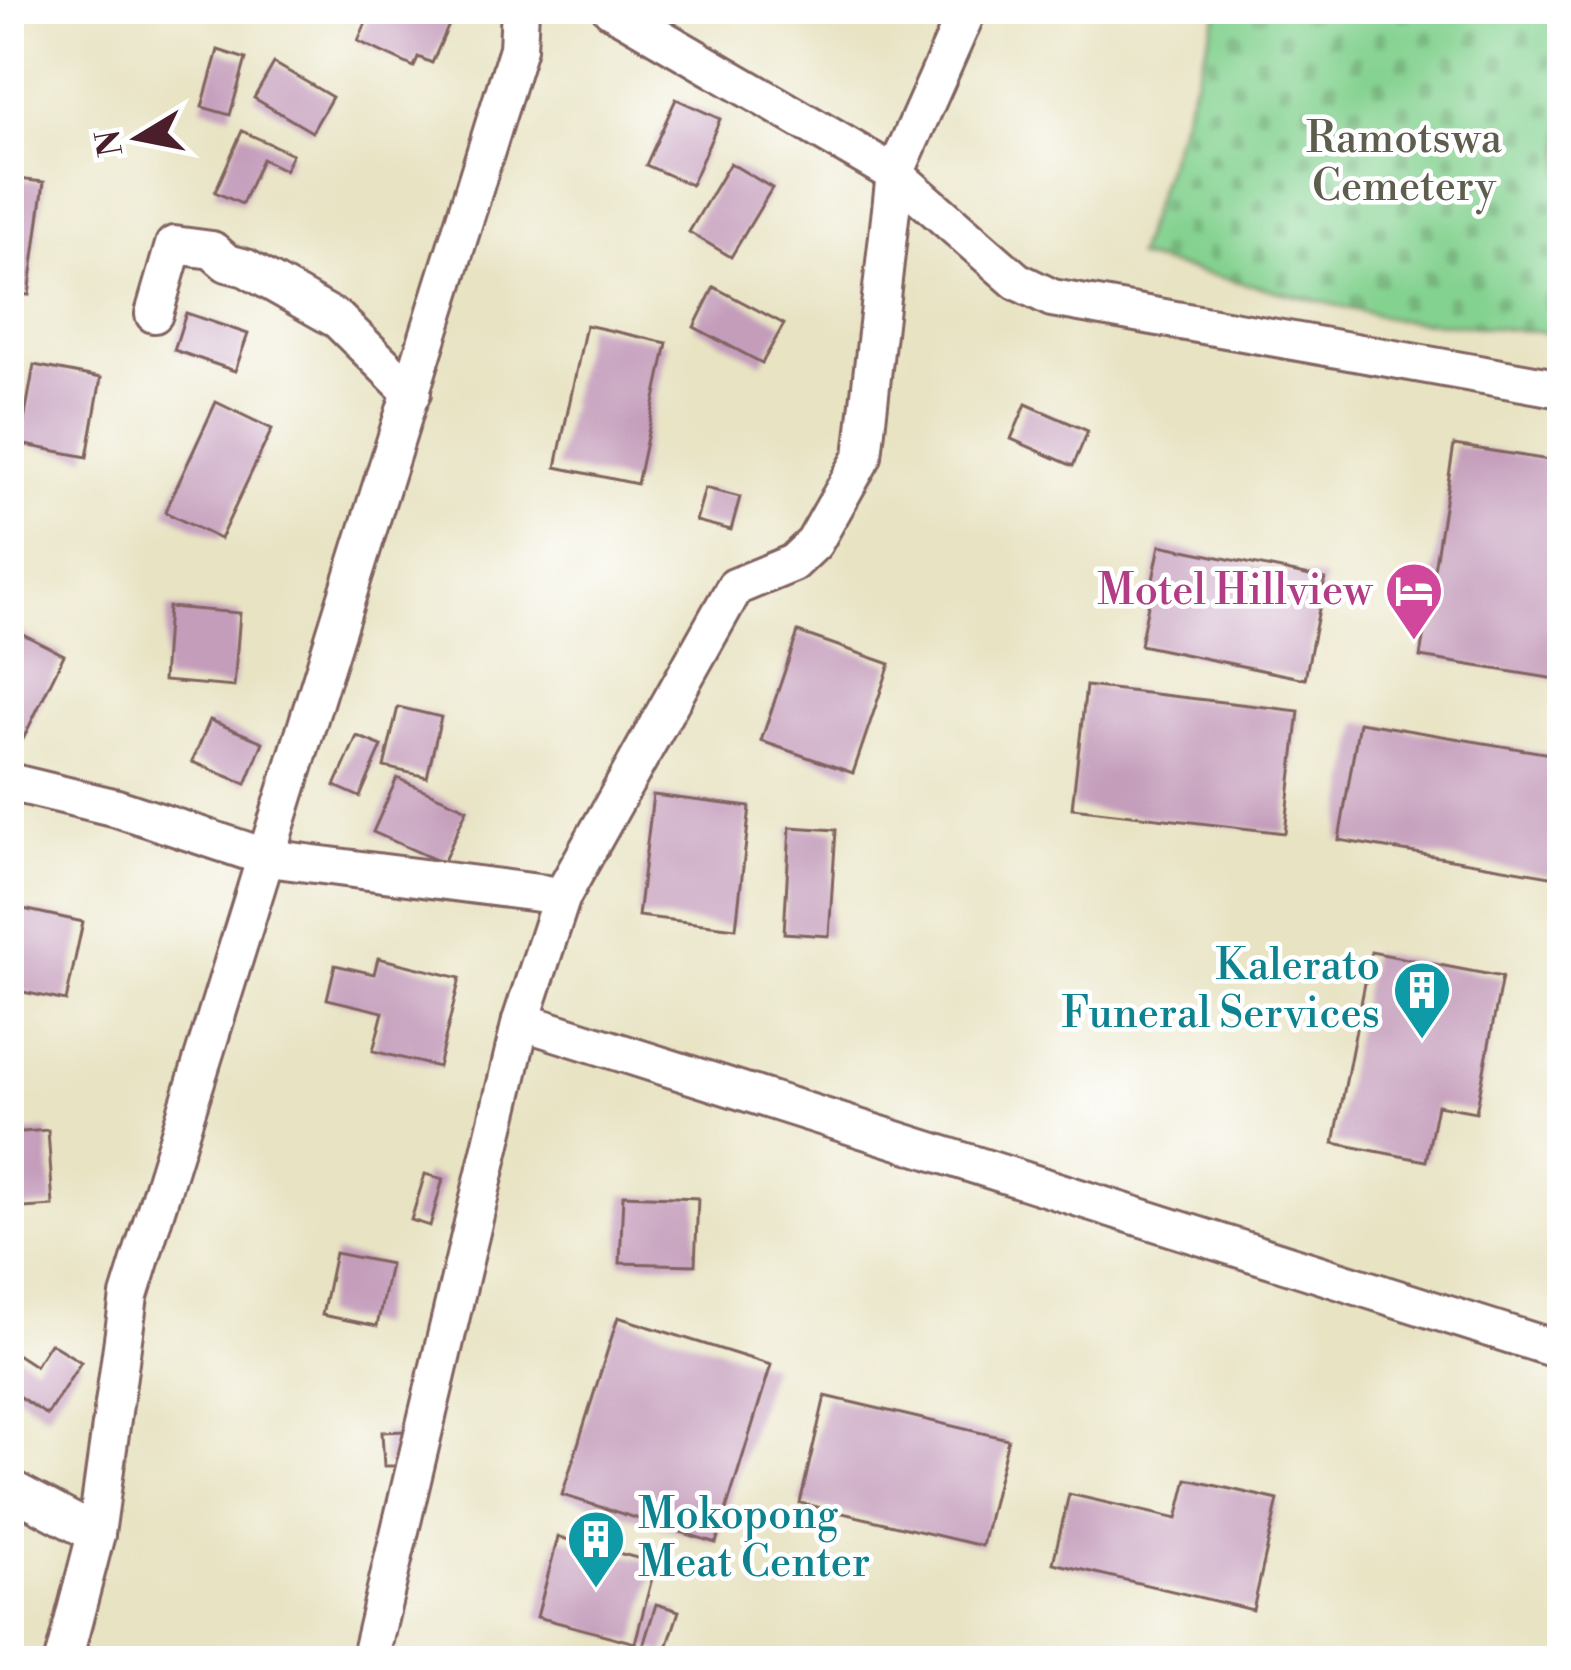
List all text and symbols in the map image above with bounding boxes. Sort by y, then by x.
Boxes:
north arrow [78,78,198,198]
park label: Ramotswa Cemetery [1306,113,1503,215]
text: N [88,126,133,159]
hotel icon: Motel Hillview [1383,560,1445,642]
place label: Motel Hillview [1097,565,1373,618]
place label: Kalerato Funeral Services [1061,940,1380,1041]
building icon: Kalerato Funeral Services [1391,959,1453,1041]
place label: Mokopong Meat Center [638,1489,870,1590]
building icon: Mokopong Meat Center [565,1508,627,1590]

